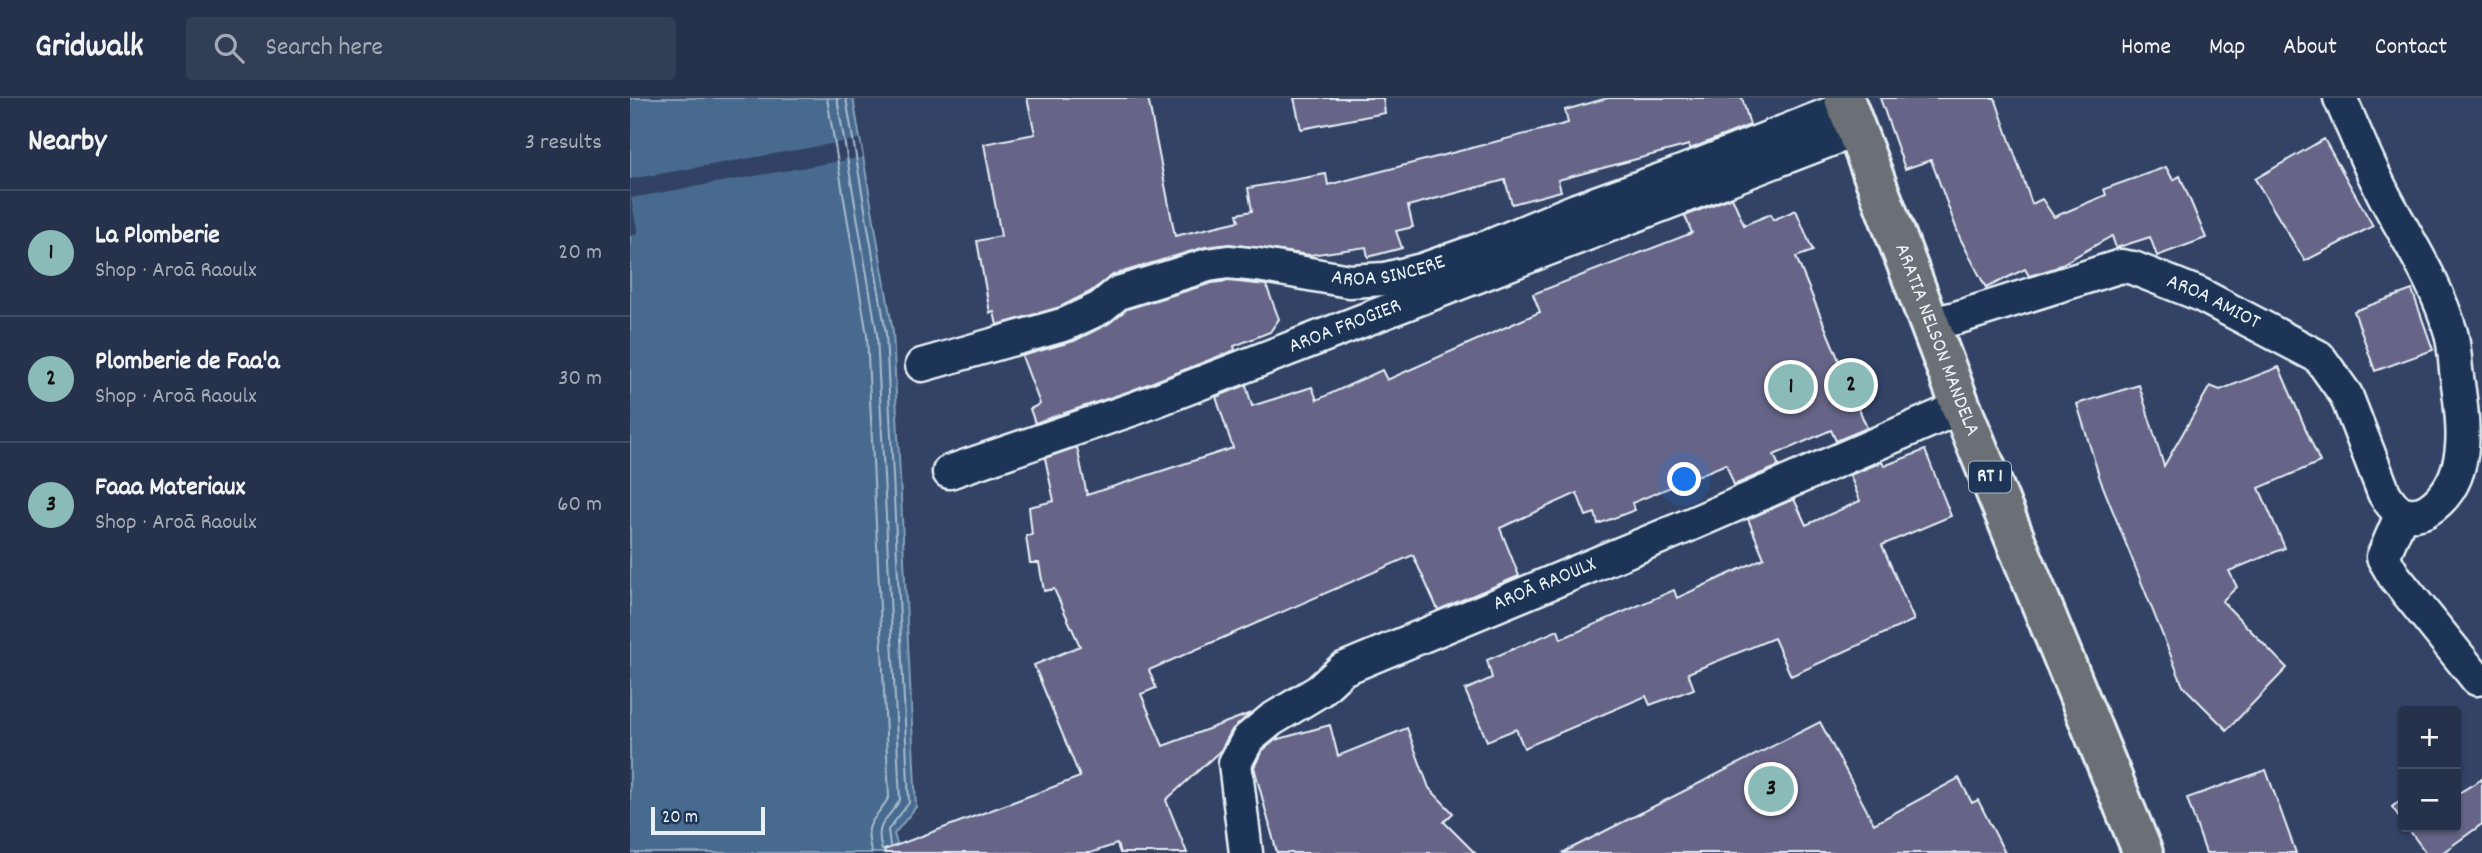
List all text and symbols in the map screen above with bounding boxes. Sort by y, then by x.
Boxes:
search box [186,17,676,80]
text: Gridwalk [35,25,144,72]
icon: search [210,29,248,67]
text: Search here [266,30,383,67]
text: Home [2121,31,2171,65]
text: Map [2209,31,2245,65]
text: About [2283,31,2337,65]
text: Contact [2375,31,2447,65]
text: Nearby [28,122,106,165]
text: 3 results [525,127,602,160]
text: La Plomberie [95,218,220,255]
text: 1 [48,237,54,270]
text: 20 m [558,237,602,270]
street label: ARATIA NELSON MANDELA [1886,240,1986,441]
street label: AROA SINCERE [1329,248,1450,296]
text: Shop · Aroā Raoulx [95,255,257,288]
street label: AROA AMIOT [2162,268,2265,339]
street label: AROA FROGIER [1285,292,1406,363]
text: Plomberie de Faa'a [95,344,280,381]
pin: 2 [1828,359,1874,411]
pin: 1 [1768,361,1814,413]
text: 2 [46,363,56,396]
text: 30 m [558,363,602,396]
text: Shop · Aroā Raoulx [95,381,257,414]
your location [1667,462,1701,496]
road number: RT 1 [1969,462,2011,492]
text: Faaa Materiaux [95,470,245,507]
text: 3 [46,489,56,522]
text: 60 m [557,489,602,522]
text: Shop · Aroā Raoulx [95,507,257,540]
street label: AROĀ RAOULX [1489,550,1601,620]
map controls [2398,706,2461,832]
button: + [2398,706,2461,769]
pin: 3 [1748,763,1794,815]
button: − [2398,769,2461,832]
scale bar [651,804,765,836]
text: 20 m [662,805,698,832]

